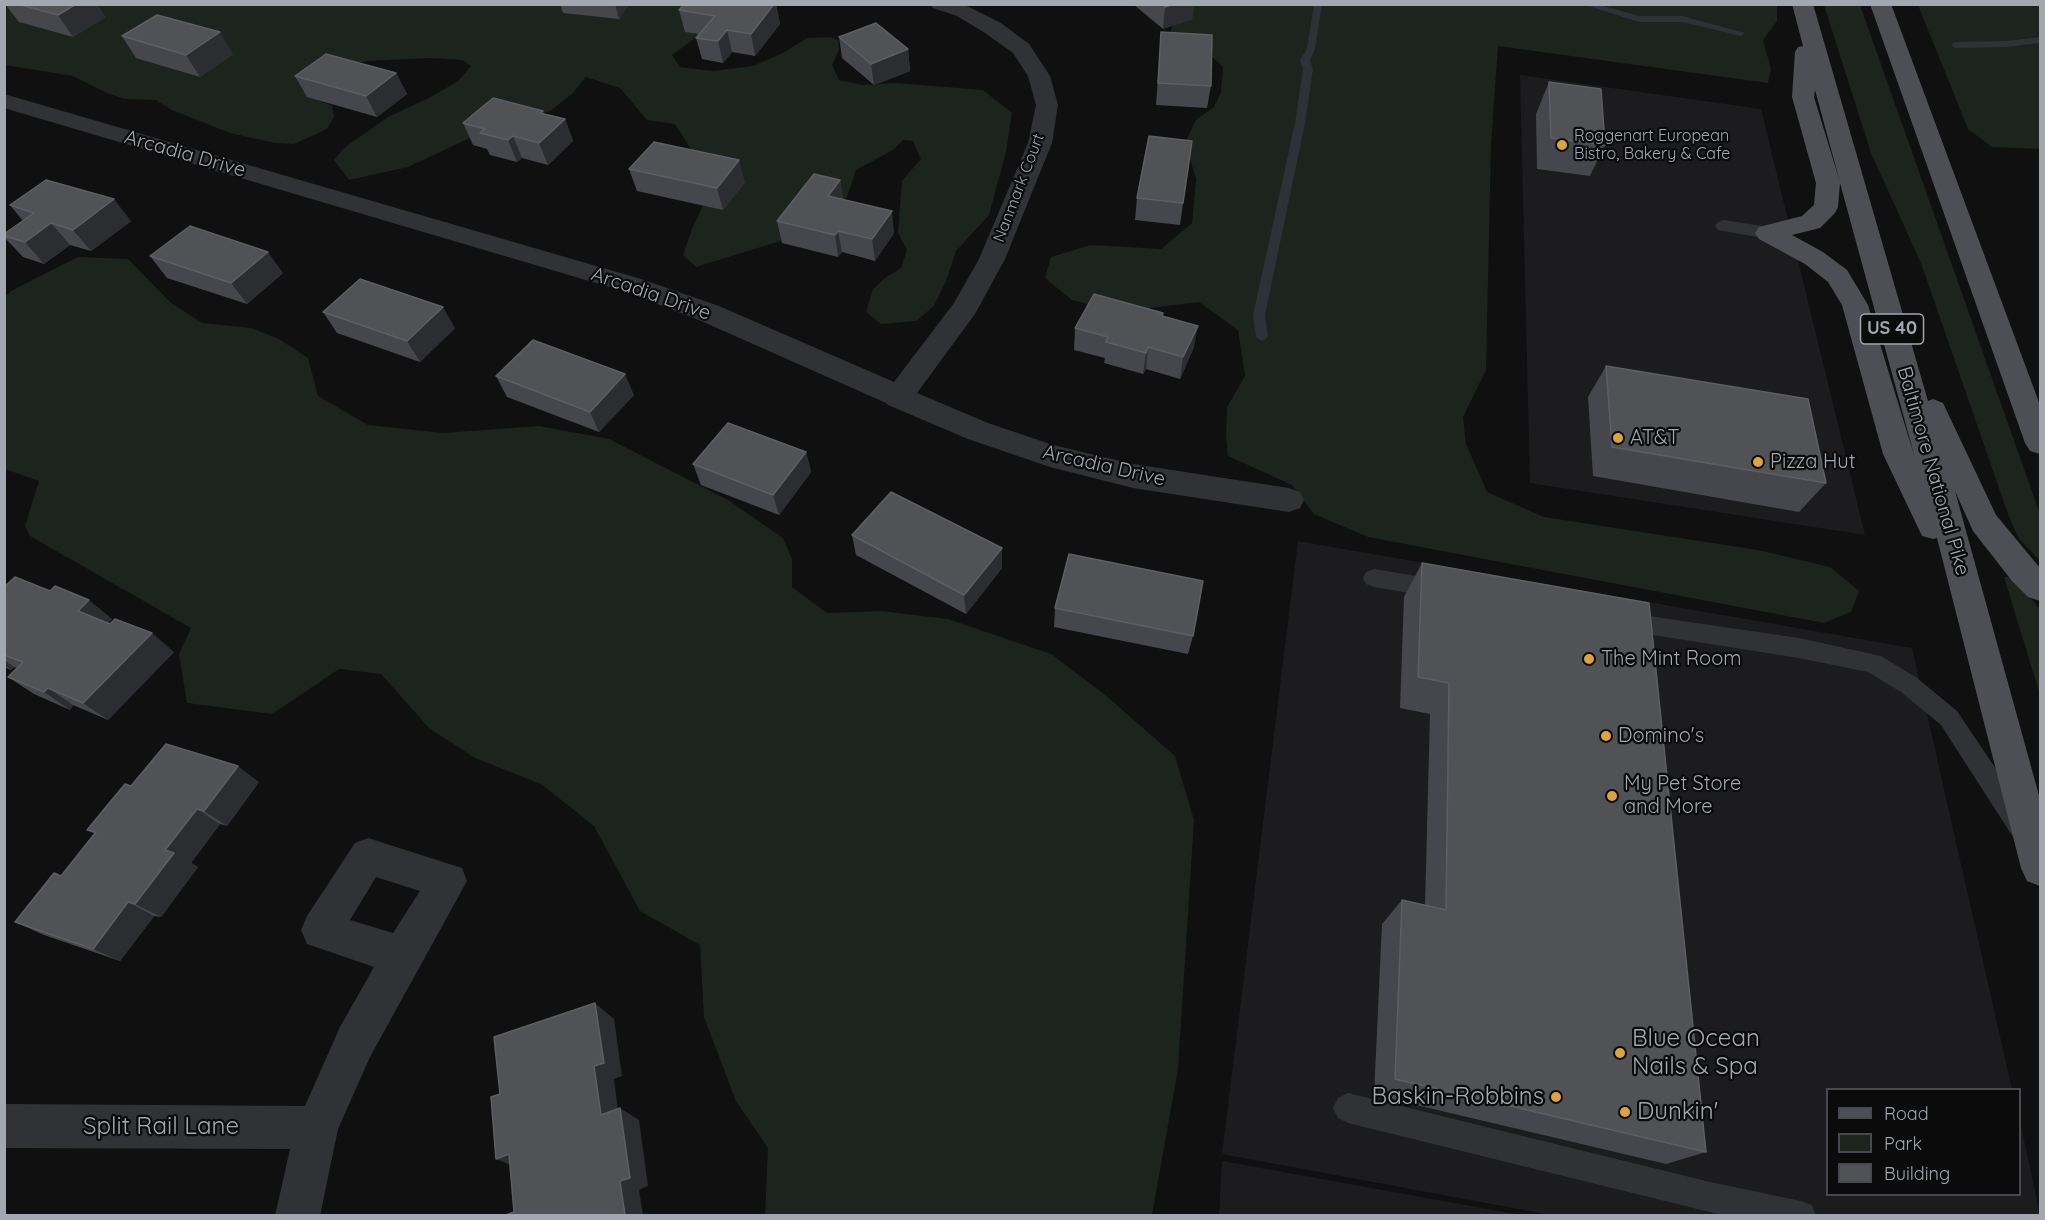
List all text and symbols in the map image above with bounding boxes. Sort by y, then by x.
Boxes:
street label: Arcadia Drive [122,125,248,183]
place label: Roggenart European Bistro, Bakery & Cafe [1574,126,1730,164]
street label: Nanmark Court [989,131,1049,245]
marker: Roggenart European Bistro, Bakery & Cafe [1555,138,1569,152]
street label: Arcadia Drive [588,262,714,326]
road number: US 40 [1860,314,1924,344]
street label: Baltimore National Pike [1892,364,1974,578]
place label: AT&T [1630,426,1680,450]
marker: AT&T [1611,431,1625,445]
street label: Arcadia Drive [1040,440,1168,492]
place label: Pizza Hut [1770,450,1855,474]
marker: Pizza Hut [1751,455,1765,469]
place label: The Mint Room [1601,647,1742,671]
marker: The Mint Room [1582,652,1596,666]
place label: Domino's [1618,724,1704,748]
marker: Domino's [1599,729,1613,743]
place label: My Pet Store and More [1624,772,1741,819]
marker: My Pet Store and More [1605,789,1619,803]
place label: Blue Ocean Nails & Spa [1632,1025,1760,1081]
marker: Blue Ocean Nails & Spa [1613,1046,1627,1060]
place label: Baskin-Robbins [1372,1083,1544,1111]
legend [1826,1088,2021,1196]
marker: Baskin-Robbins [1549,1090,1563,1104]
place label: Dunkin' [1637,1098,1718,1126]
text: Road [1884,1102,1929,1125]
marker: Dunkin' [1618,1105,1632,1119]
street label: Split Rail Lane [83,1113,239,1141]
text: Park [1884,1132,1922,1155]
text: Building [1884,1162,1950,1185]

